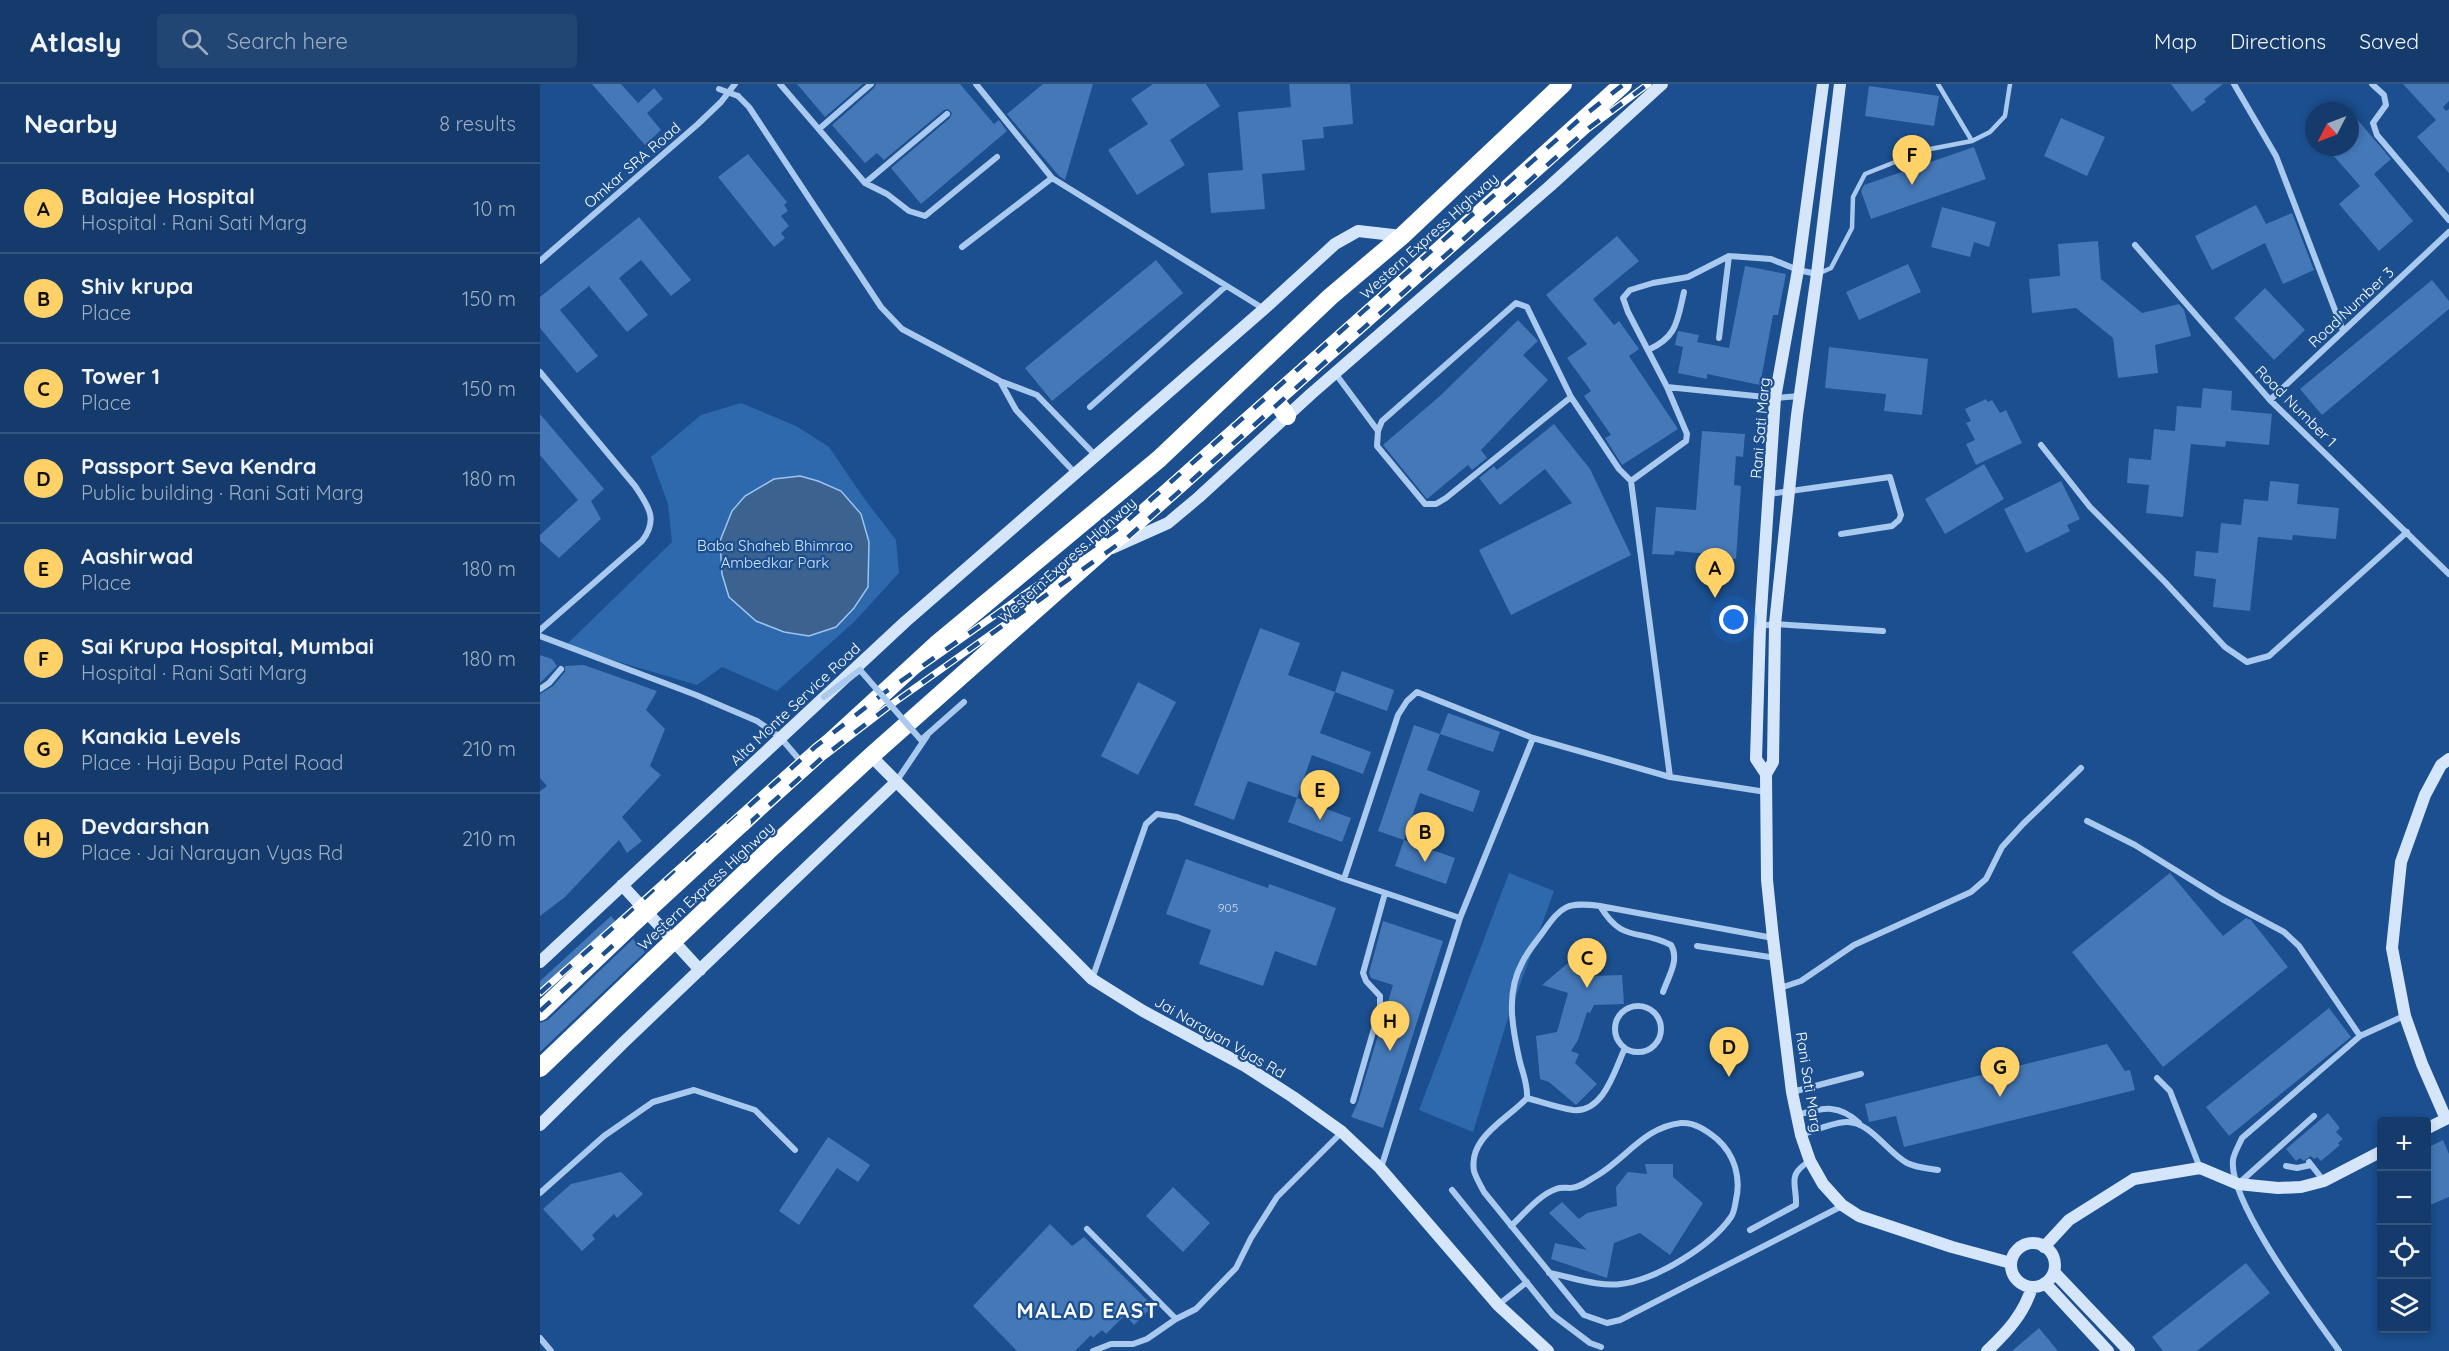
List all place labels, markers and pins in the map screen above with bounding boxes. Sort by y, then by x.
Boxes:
pin: F [1892,135,1932,185]
pin: A [1696,548,1734,598]
pin: E [1300,770,1340,820]
pin: B [1406,812,1444,862]
pin: C [1568,938,1606,988]
pin: H [1370,1002,1410,1051]
pin: D [1710,1028,1748,1077]
pin: G [1980,1048,2020,1097]

